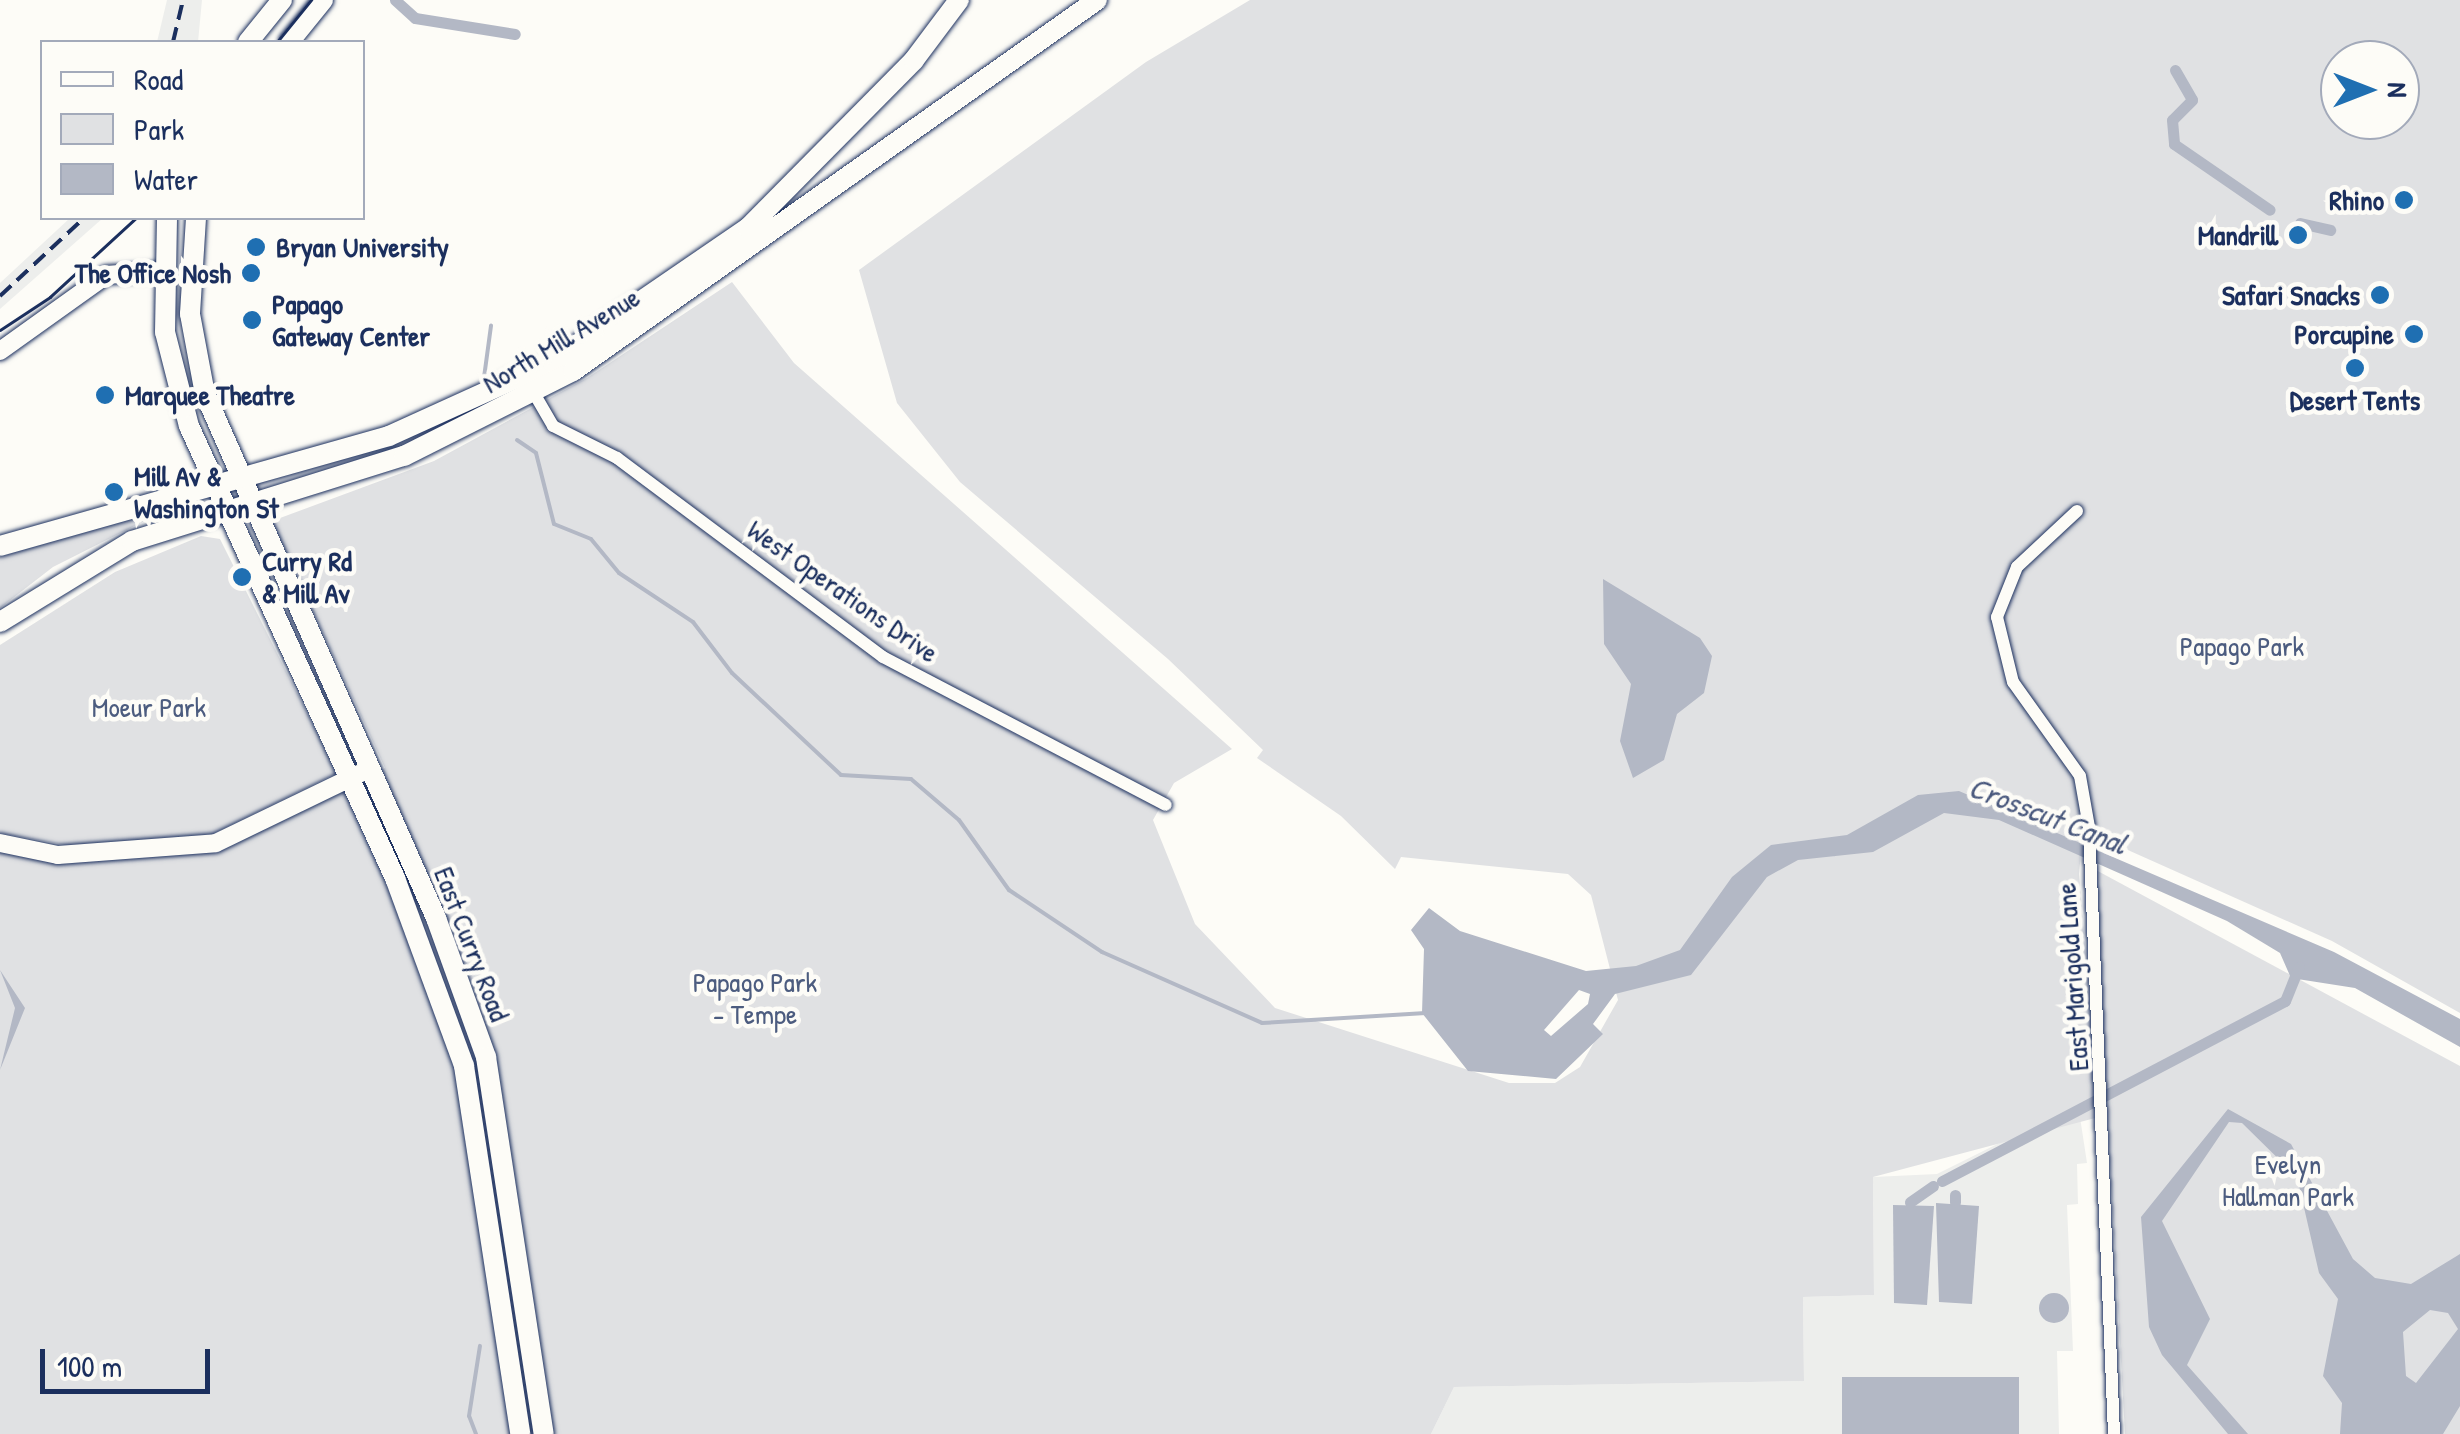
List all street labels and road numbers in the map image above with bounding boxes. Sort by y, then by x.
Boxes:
street label: North Mill Avenue [476,280,646,400]
street label: West Operations Drive [741,513,945,669]
street label: East Curry Road [427,862,517,1026]
street label: East Marigold Lane [2049,882,2095,1072]

